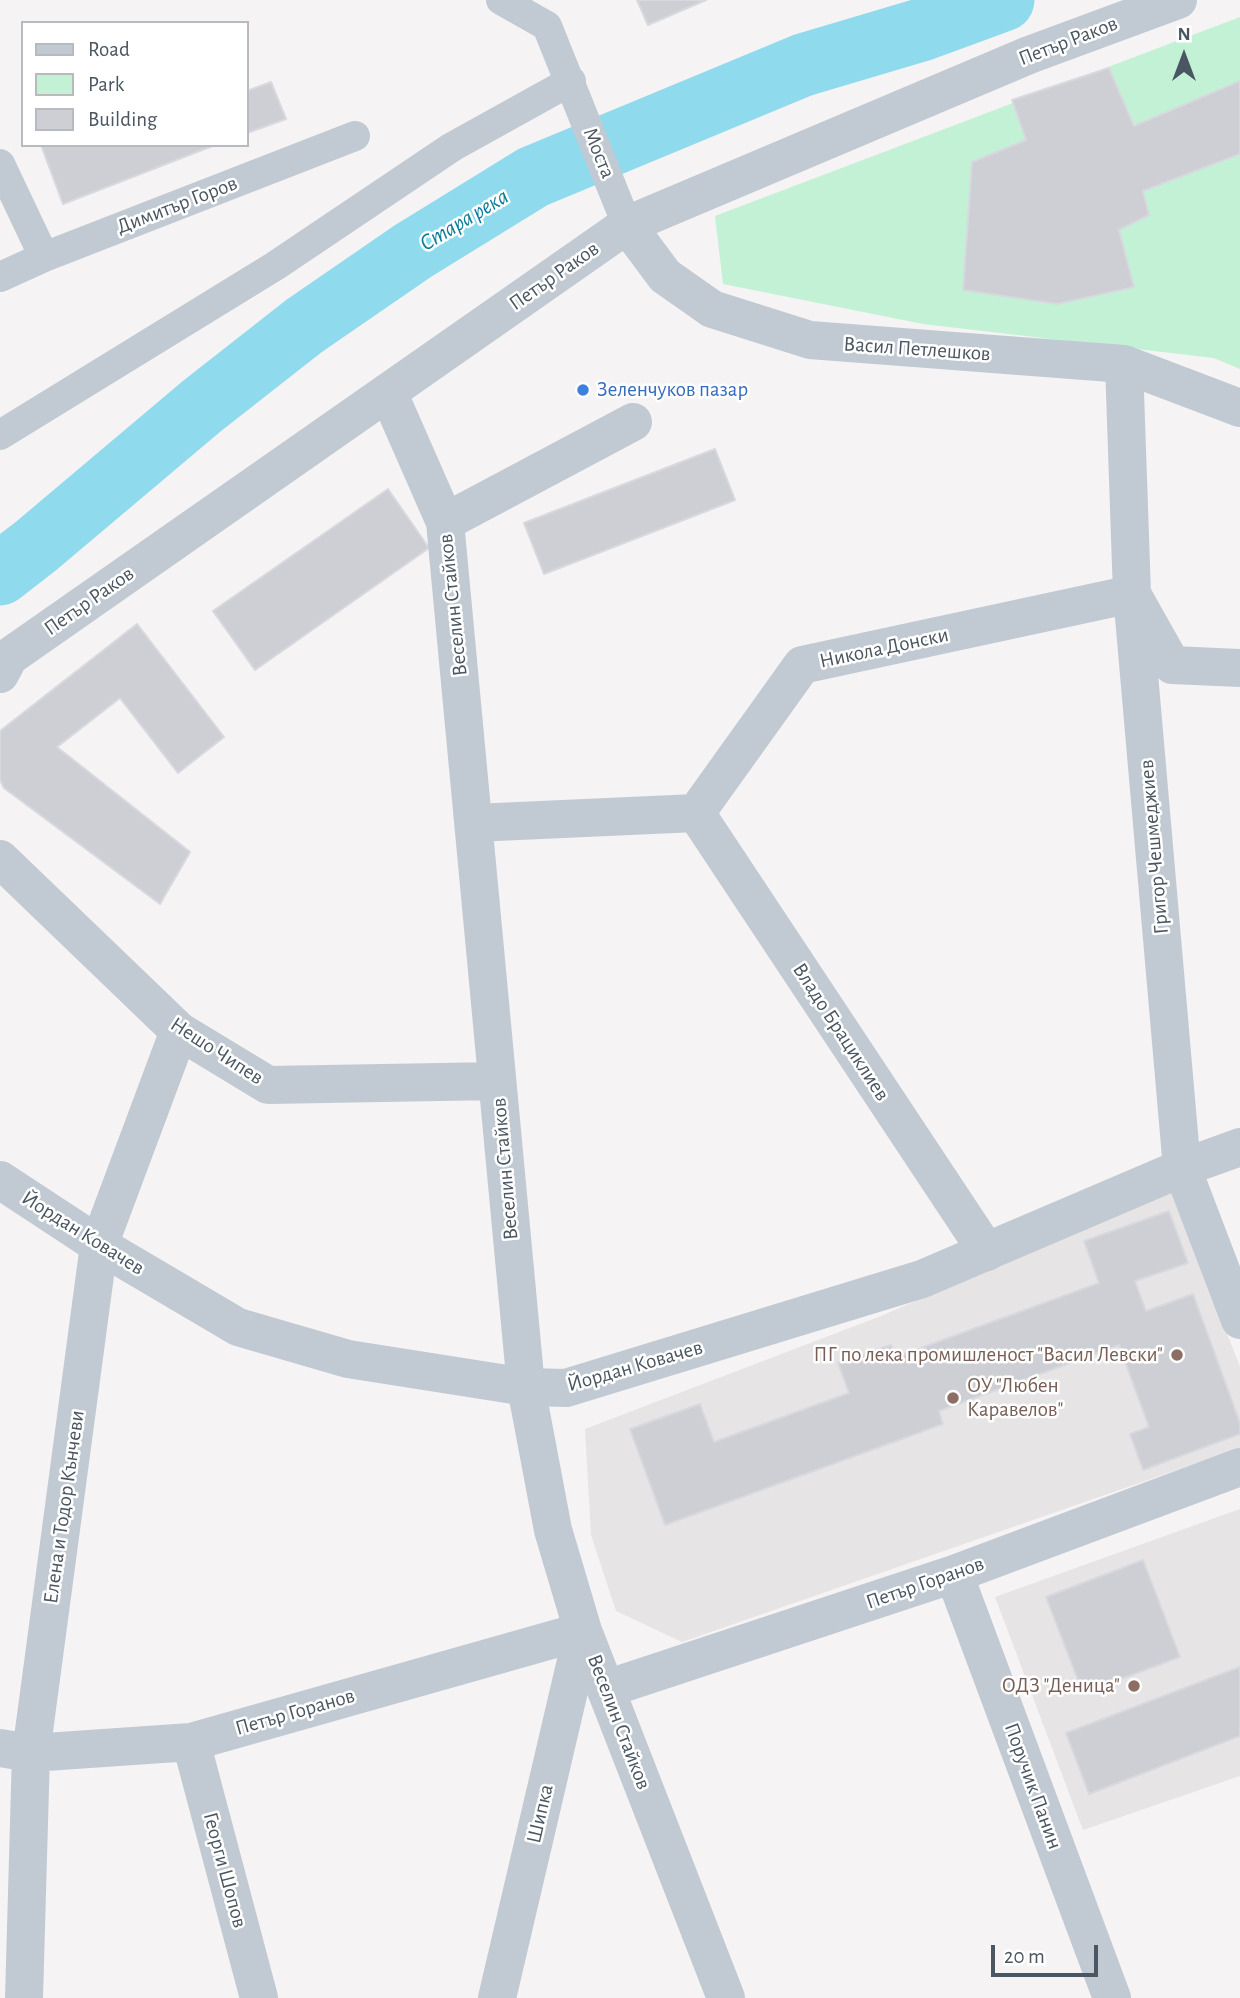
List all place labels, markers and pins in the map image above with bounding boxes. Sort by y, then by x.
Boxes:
place label: Зеленчуков пазар [597,377,748,403]
marker: Зеленчуков пазар [575,382,591,398]
place label: ПГ по лека промишленост "Васил Левски" [814,1342,1163,1368]
marker: ПГ по лека промишленост "Васил Левски" [1169,1347,1185,1363]
place label: ОУ "Любен Каравелов" [967,1373,1063,1423]
marker: ОУ "Любен Каравелов" [945,1390,961,1406]
place label: ОДЗ "Деница" [1002,1673,1120,1699]
marker: ОДЗ "Деница" [1126,1678,1142,1694]

